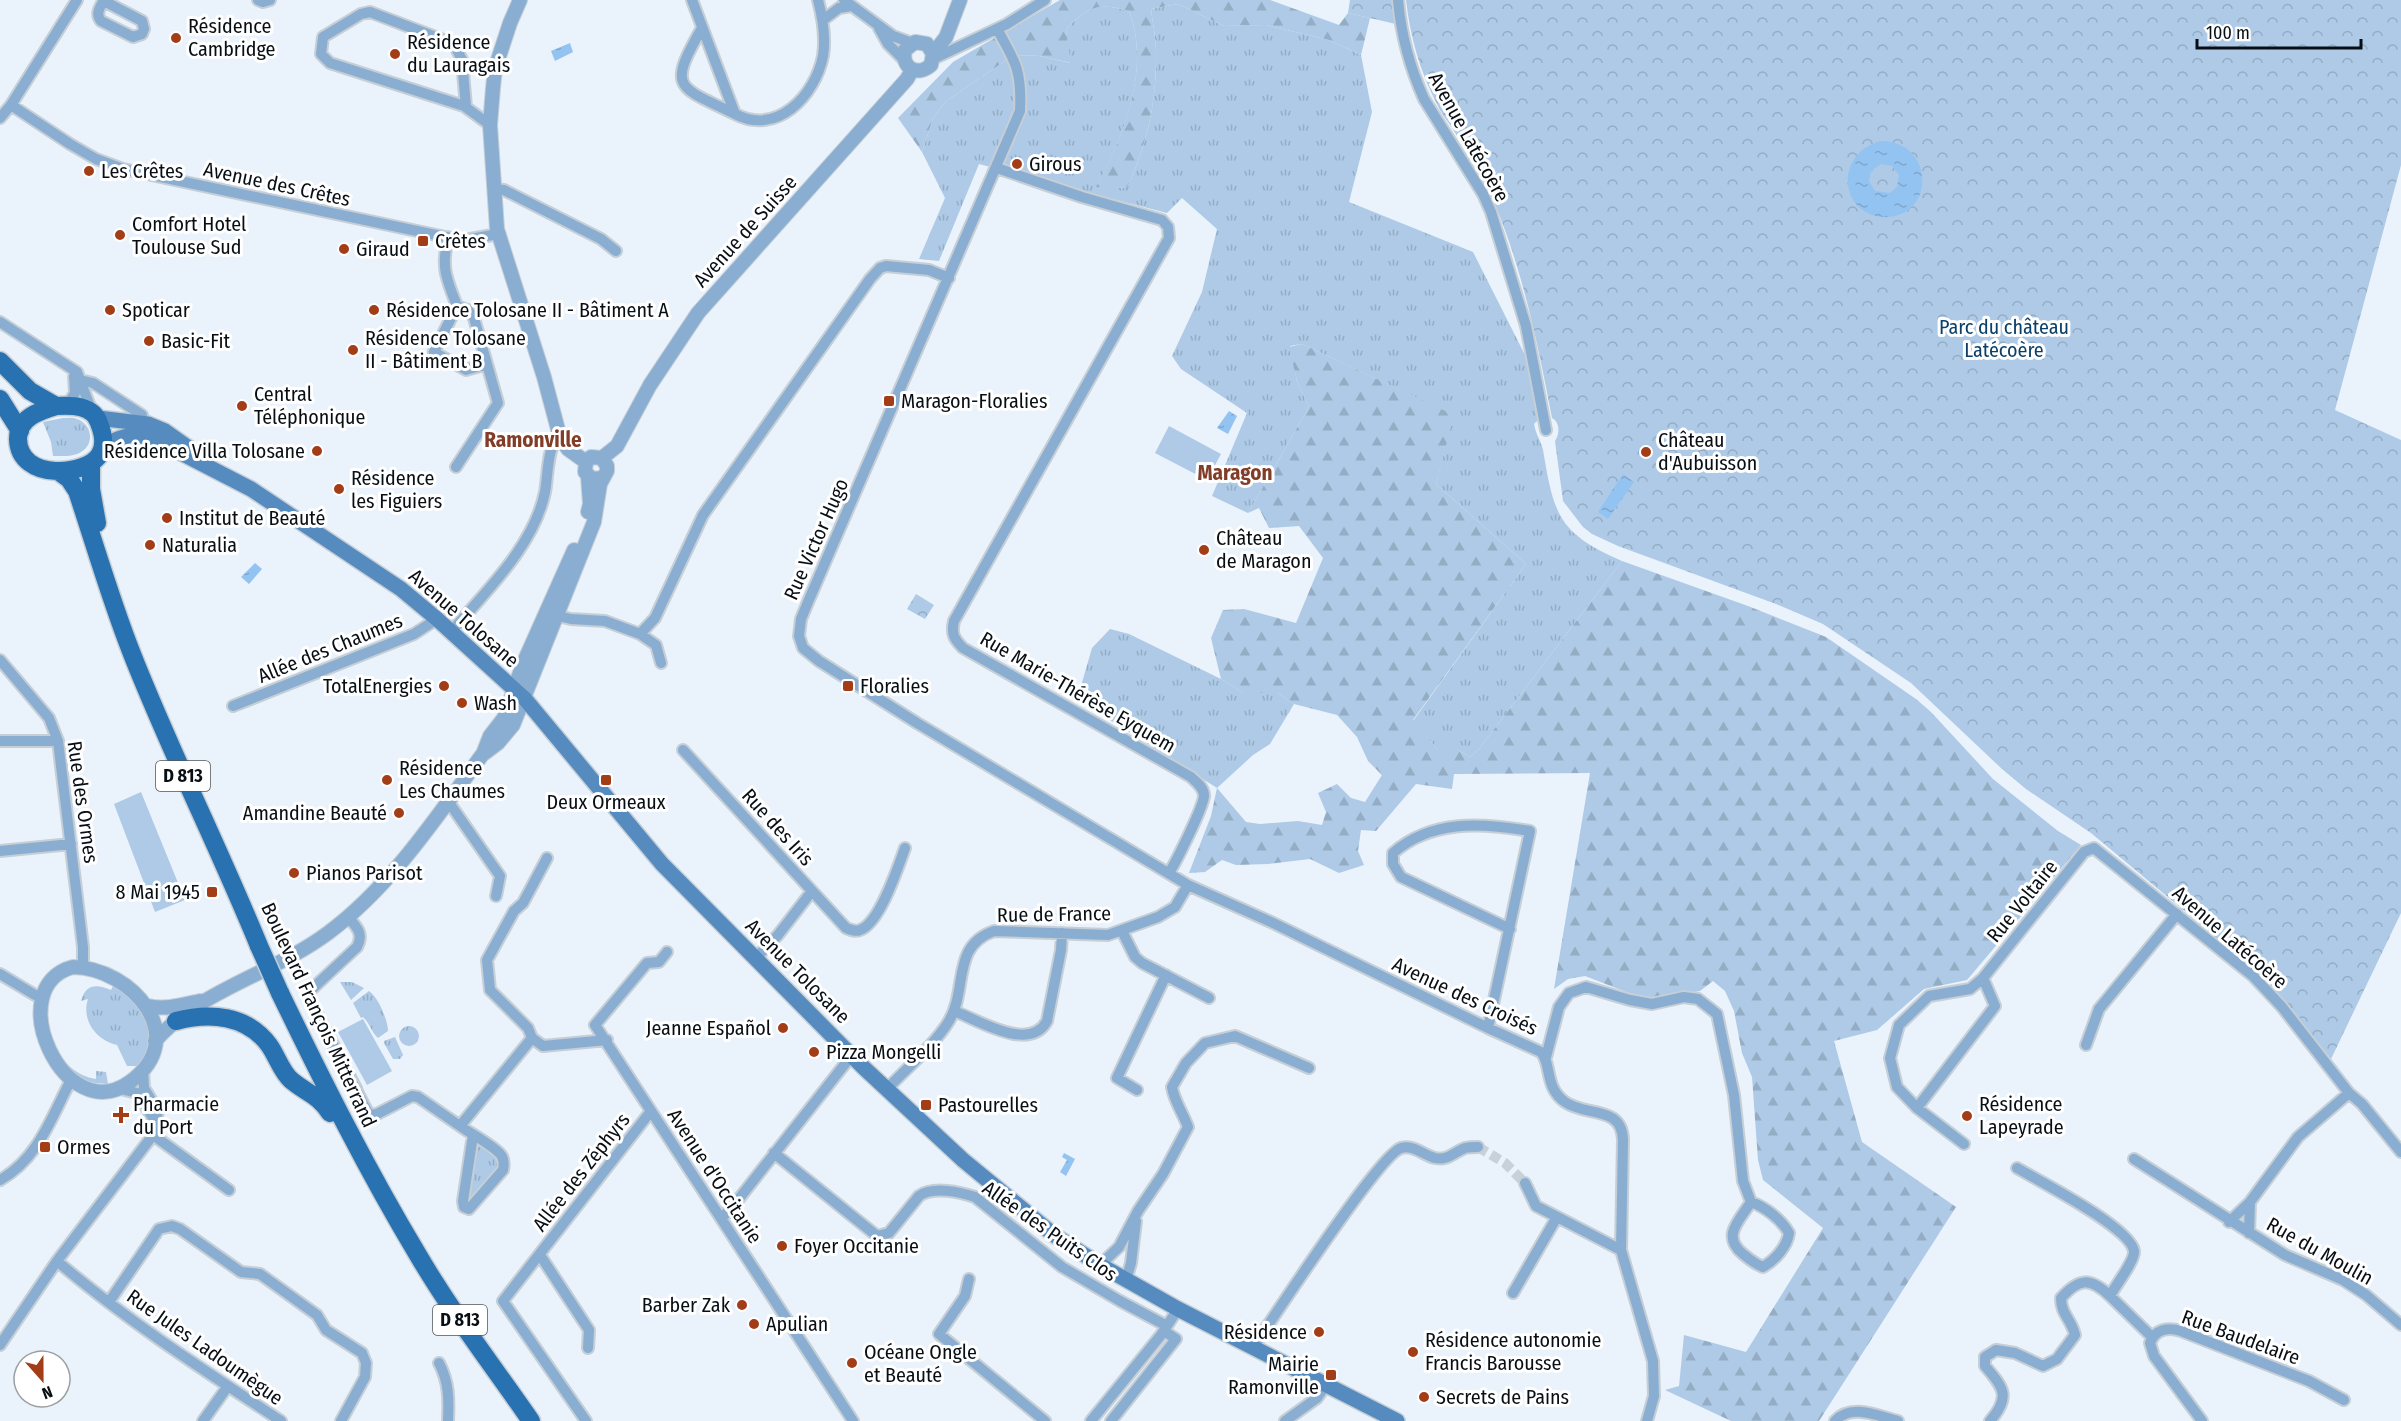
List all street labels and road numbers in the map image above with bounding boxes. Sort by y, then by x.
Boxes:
street label: Avenue Latécoère [1424,68,1514,206]
street label: Avenue des Crêtes [201,157,353,211]
street label: Avenue de Suisse [688,170,802,292]
street label: Rue Victor Hugo [779,475,853,603]
street label: Avenue Tolosane [404,564,524,672]
street label: Allée des Chaumes [254,608,406,688]
street label: Rue Marie-Thérèse Eyquem [976,626,1180,758]
street label: Rue des Ormes [63,739,103,865]
road number: D 813 [156,761,210,791]
street label: Rue des Iris [737,783,819,871]
street label: Rue Voltaire [1982,855,2062,947]
street label: Avenue Latécoère [2168,881,2292,993]
street label: Boulevard François Mitterrand [256,899,382,1131]
street label: Rue de France [997,901,1111,927]
street label: Avenue Tolosane [741,914,855,1028]
street label: Avenue des Croisés [1389,952,1541,1040]
street label: Avenue d'Occitanie [663,1104,767,1248]
street label: Allée des Zéphyrs [527,1108,635,1236]
street label: Allée des Puits Clos [978,1176,1122,1286]
street label: Rue du Moulin [2263,1212,2377,1290]
street label: Rue Jules Ladoumègue [122,1284,288,1410]
road number: D 813 [433,1305,487,1335]
street label: Rue Baudelaire [2179,1305,2303,1369]

